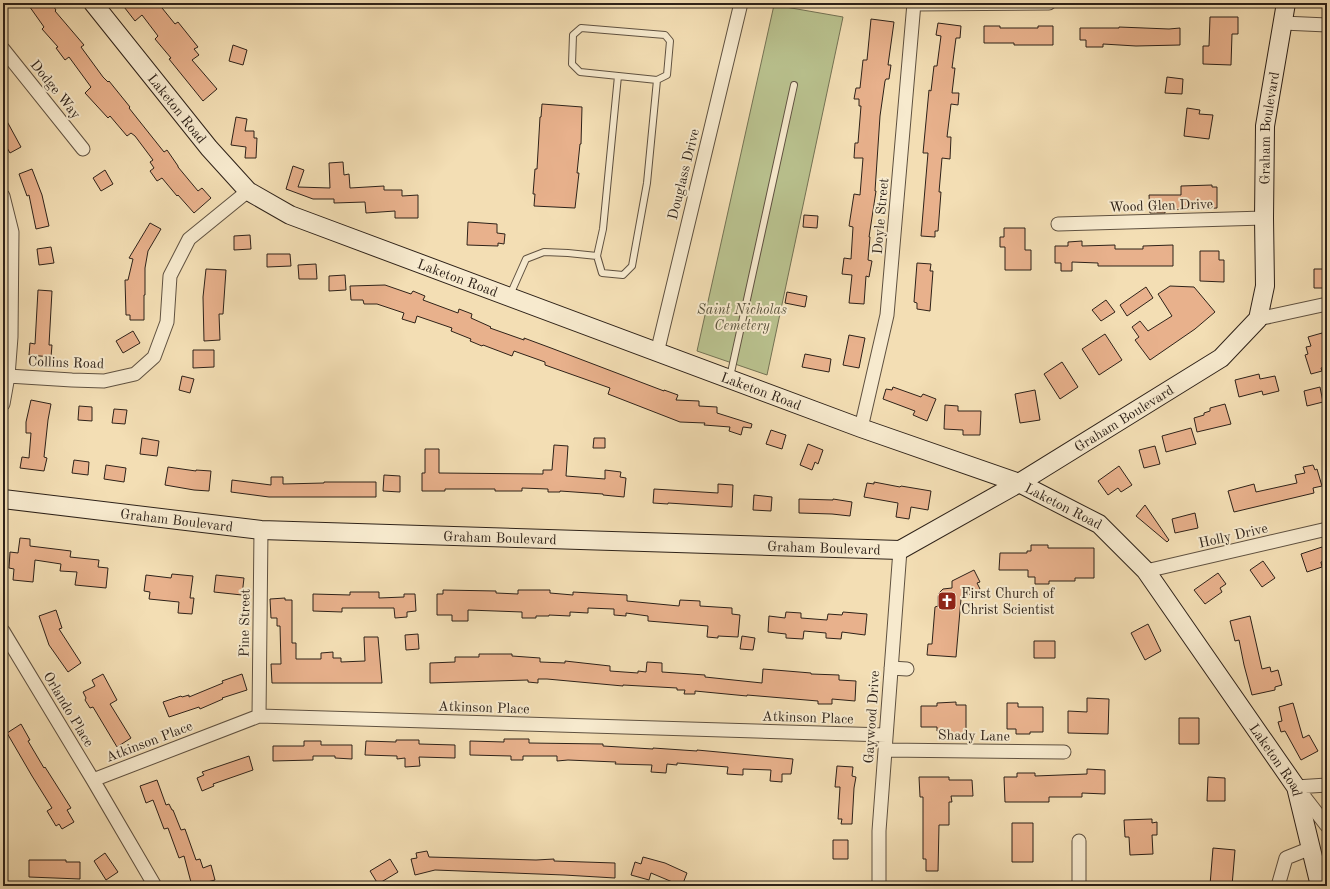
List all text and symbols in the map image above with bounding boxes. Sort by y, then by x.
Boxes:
street label: Dodge Way [27,58,83,122]
street label: Graham Boulevard [1258,71,1282,185]
street label: Laketon Road [145,72,208,146]
street label: Douglass Drive [666,127,702,221]
street label: Doyle Street [871,177,891,255]
street label: Wood Glen Drive [1109,197,1213,215]
street label: Laketon Road [415,257,499,300]
park label: Saint Nicholas Cemetery [697,303,787,334]
street label: Collins Road [28,355,104,371]
street label: Laketon Road [719,370,803,413]
street label: Graham Boulevard [1072,383,1176,455]
street label: Laketon Road [1022,481,1104,532]
street label: Graham Boulevard [119,507,234,535]
street label: Holly Drive [1197,521,1269,551]
street label: Graham Boulevard [443,530,557,547]
street label: Graham Boulevard [767,540,881,557]
place label: First Church of Christ Scientist [961,587,1056,617]
street label: Pine Street [237,589,253,657]
church icon: First Church of Christ Scientist [936,590,958,612]
street label: Orlando Place [40,670,96,749]
street label: Gaywood Drive [862,670,882,764]
street label: Atkinson Place [438,699,530,717]
street label: Atkinson Place [762,709,854,727]
street label: Atkinson Place [104,719,195,765]
street label: Laketon Road [1246,722,1304,798]
street label: Shady Lane [938,728,1010,744]

